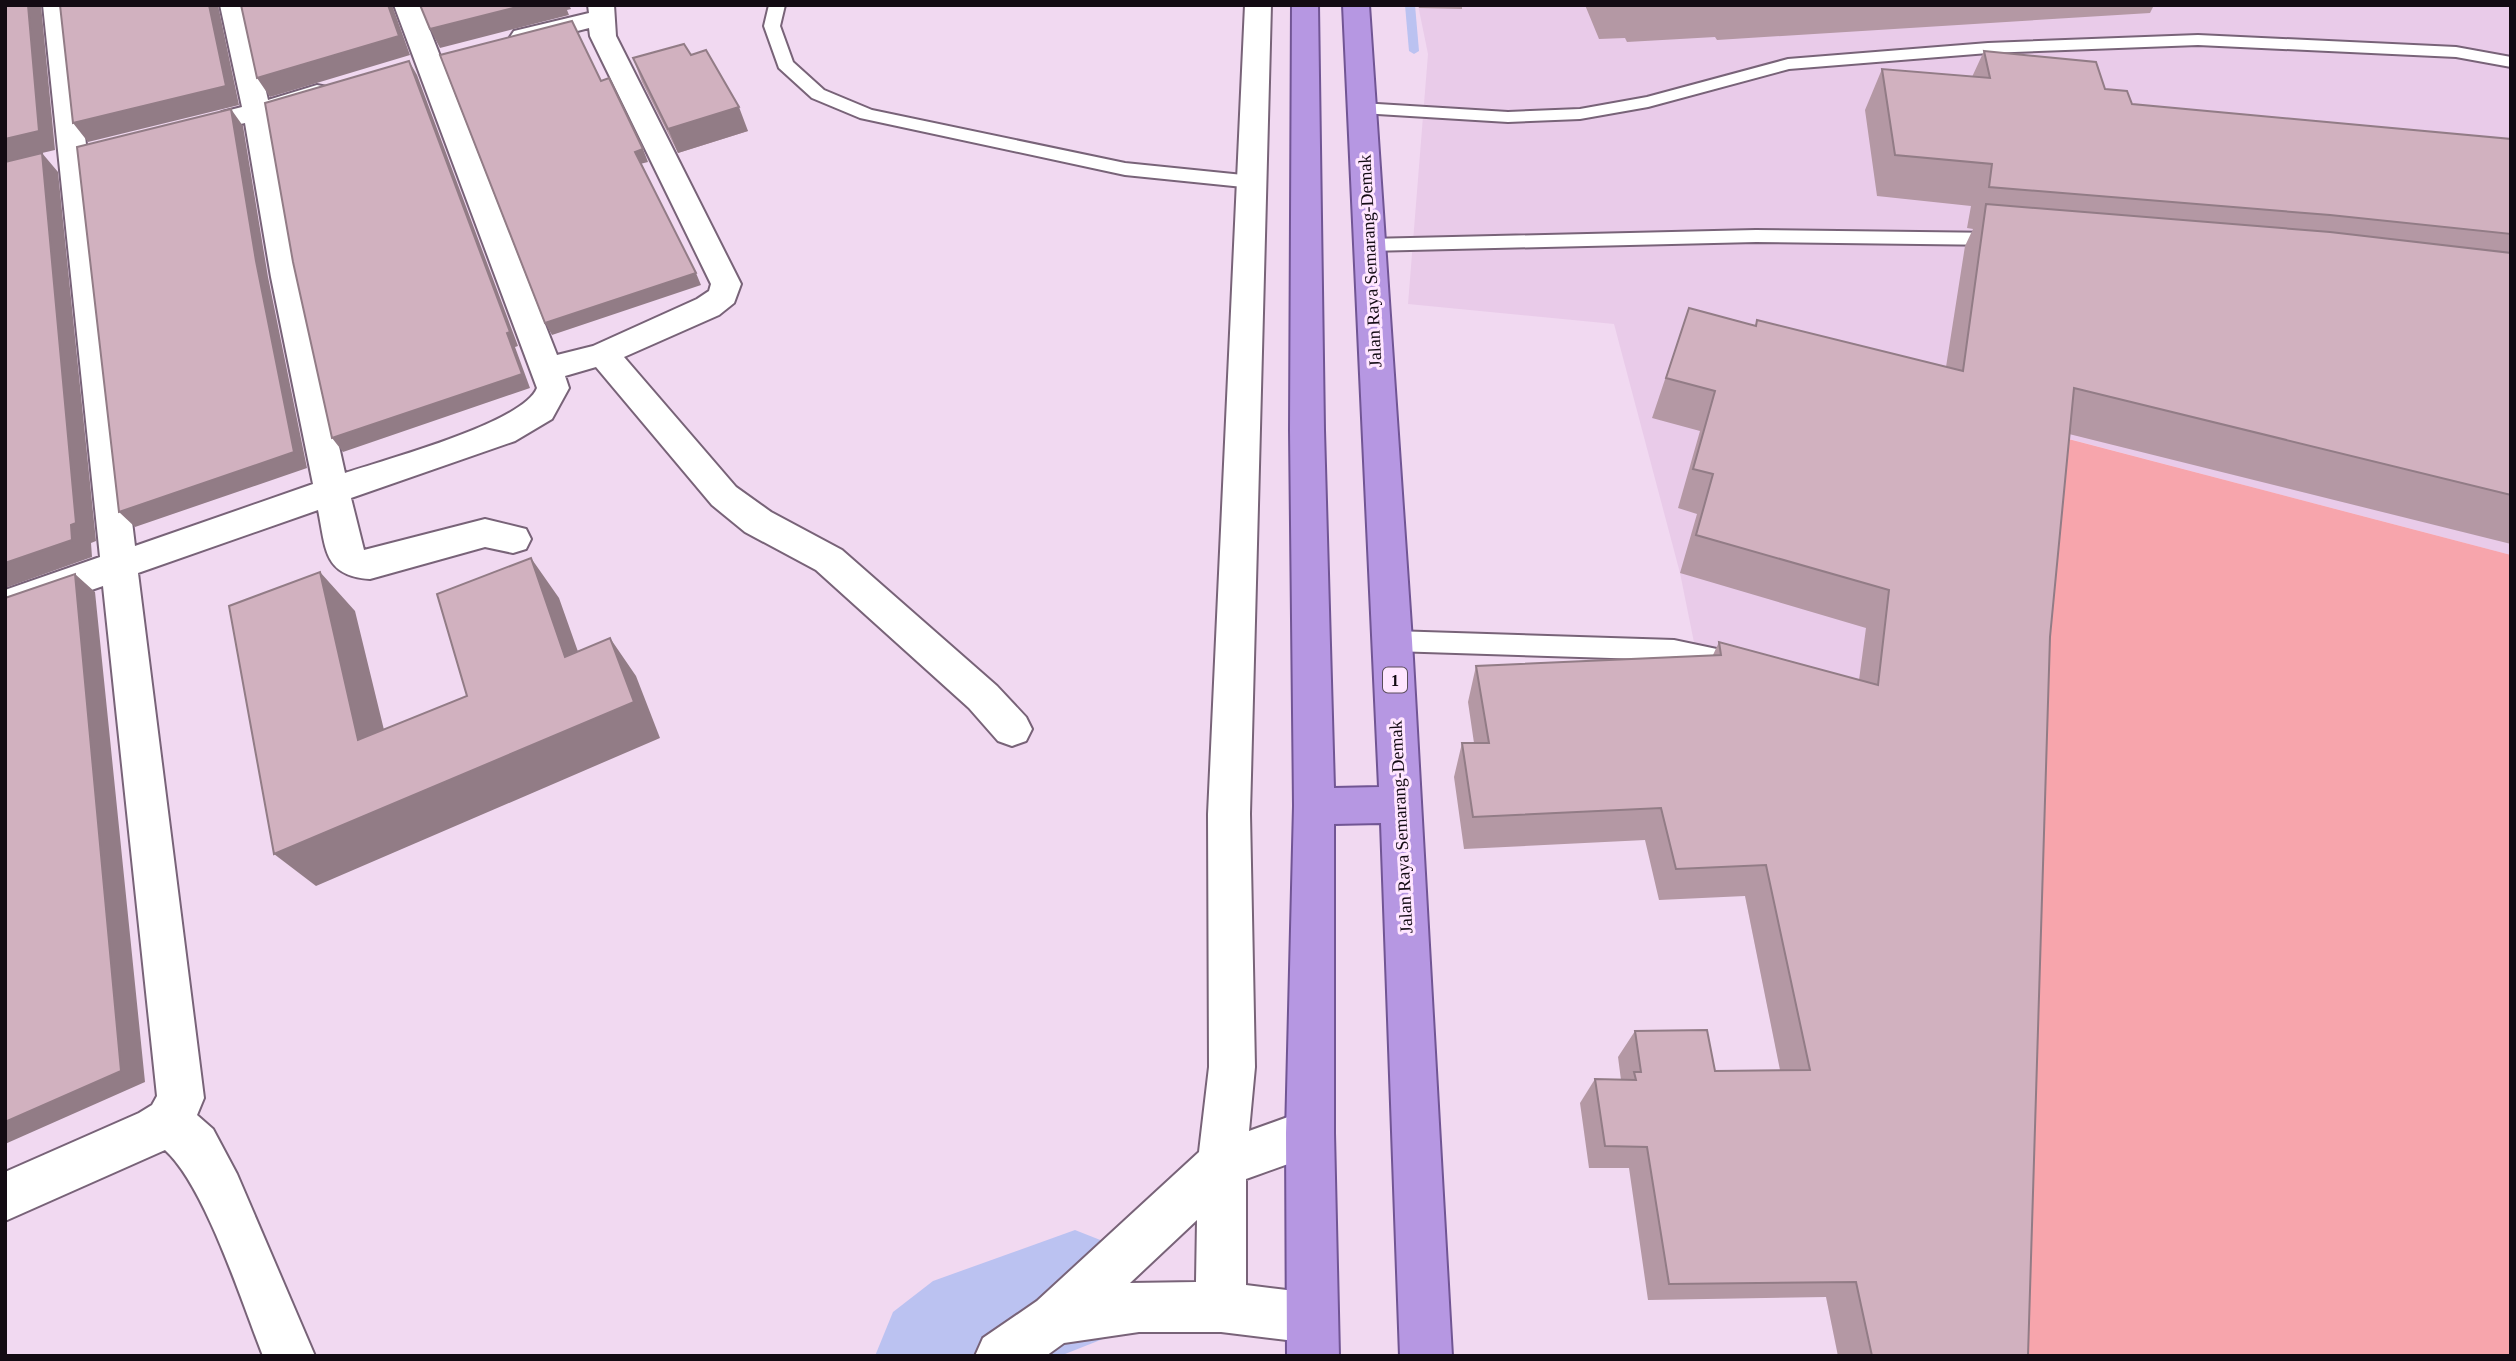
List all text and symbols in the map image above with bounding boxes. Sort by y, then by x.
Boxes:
street label: Jalan Raya Semarang-Demak [1354,154,1386,368]
road number: 1 [1383,667,1407,692]
street label: Jalan Raya Semarang-Demak [1385,720,1417,934]

